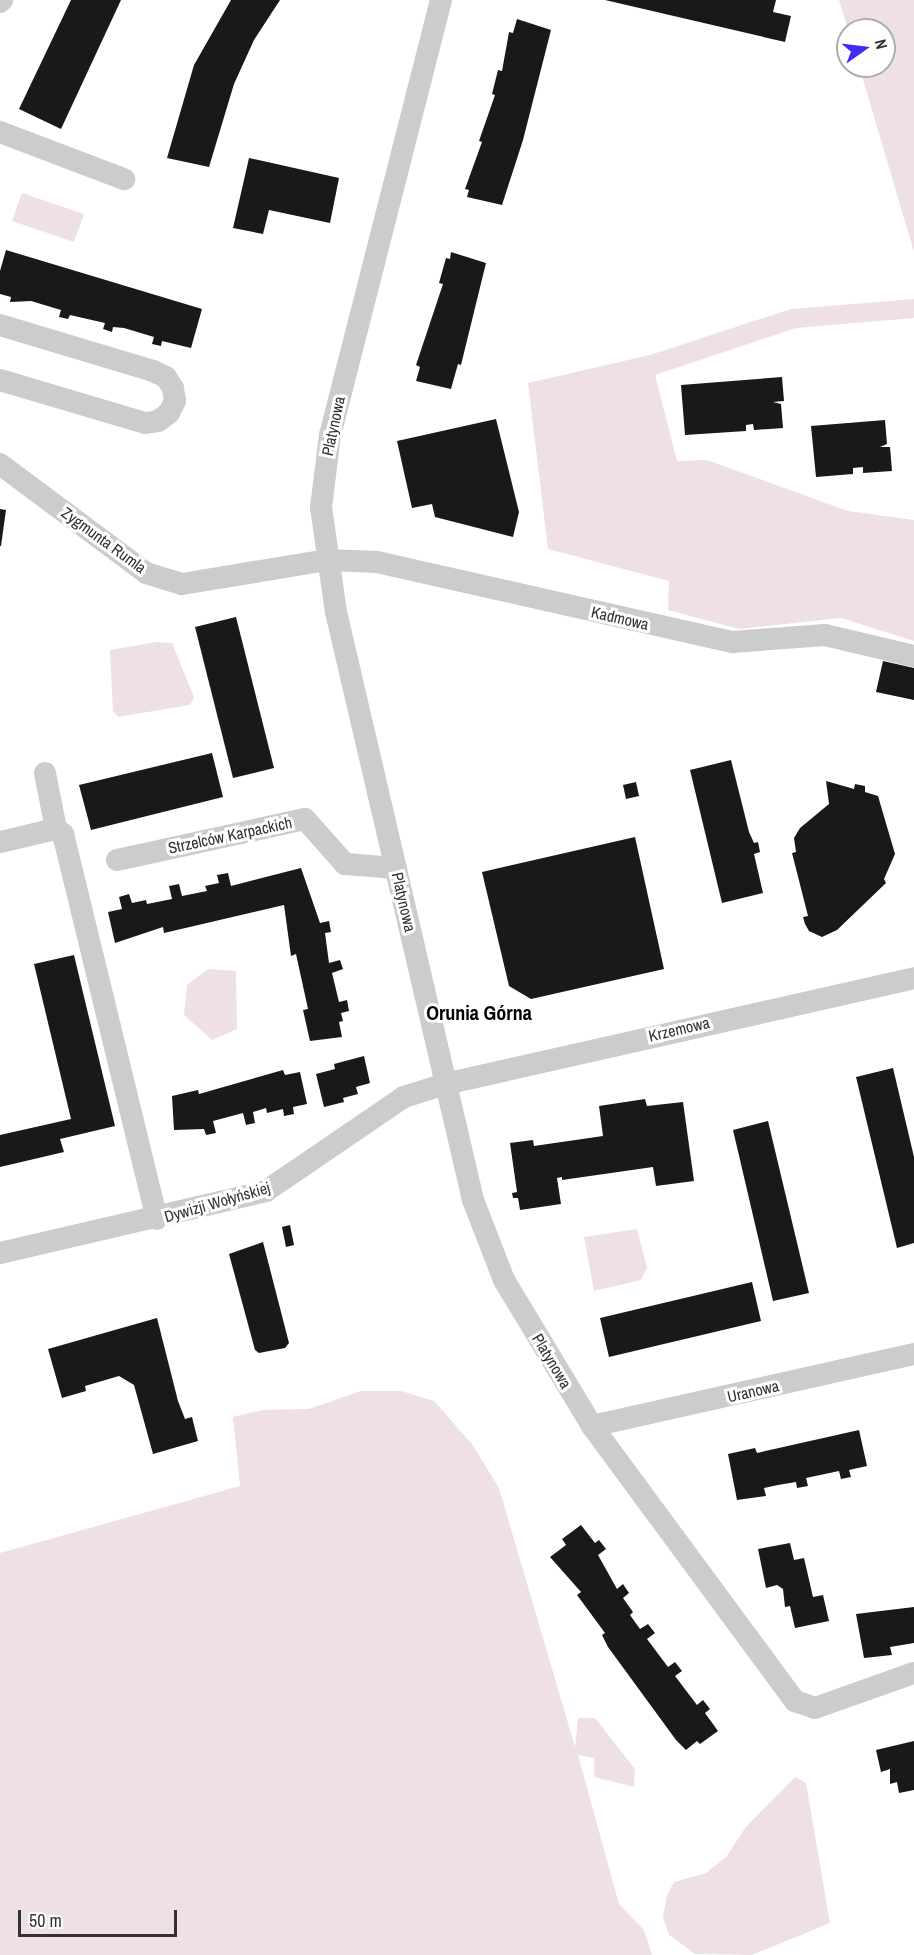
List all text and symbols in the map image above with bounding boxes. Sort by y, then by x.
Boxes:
north arrow [836,18,896,78]
text: N [870,37,893,51]
street label: Platynowa [317,394,349,458]
street label: Zygmunta Rumla [58,503,150,577]
street label: Kadmowa [589,602,651,634]
street label: Strzelców Karpackich [166,812,294,858]
street label: Platynowa [388,870,420,934]
district label: Orunia Górna [426,1000,532,1024]
street label: Krzemowa [647,1013,711,1045]
street label: Dywizji Wołyńskiej [162,1178,272,1226]
street label: Platynowa [528,1330,576,1392]
street label: Uranowa [725,1376,781,1406]
scale bar [21,1898,180,1936]
text: 50 m [29,1908,62,1933]

